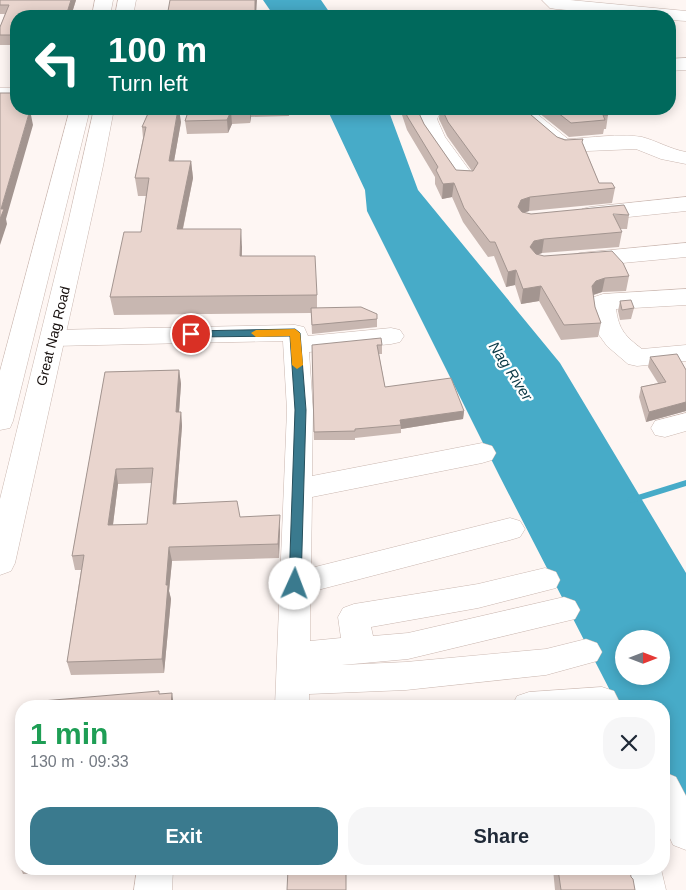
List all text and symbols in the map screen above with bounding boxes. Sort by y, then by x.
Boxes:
icon: left [25,30,90,95]
text: 100 m [108,30,207,69]
text: Turn left [108,71,188,96]
street label: Great Nag Road [33,285,73,387]
pin [170,313,212,355]
icon: arrive [177,320,205,348]
water label: Nag River [486,338,537,404]
position arrow [268,557,320,609]
north arrow [615,630,670,685]
map controls [615,630,670,685]
text: 1 min [30,717,108,750]
button: close [603,717,655,769]
text: 130 m · 09:33 [30,753,129,770]
button: Exit [30,807,338,865]
button: Share [348,807,655,865]

